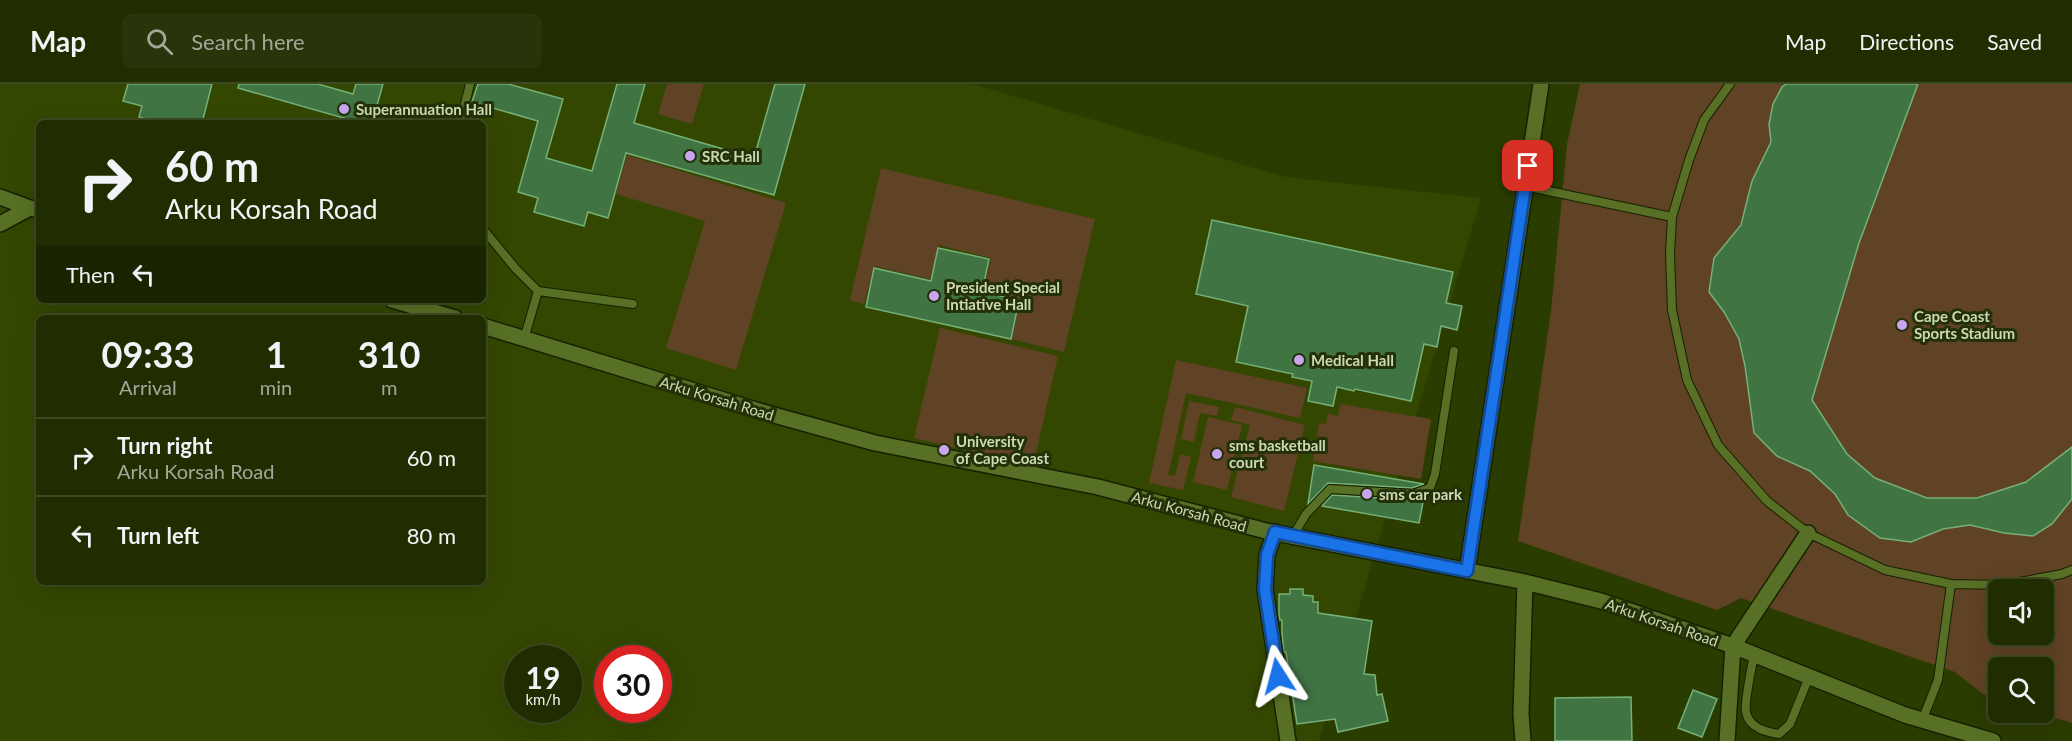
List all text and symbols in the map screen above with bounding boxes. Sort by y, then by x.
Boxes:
search box [122,14,542,68]
text: Map [30,24,86,58]
icon: search [143,25,176,58]
text: Search here [191,28,305,55]
text: Map [1785,29,1826,54]
text: Directions [1859,29,1954,54]
text: Saved [1987,29,2042,54]
place label: Superannuation Hall [356,100,492,118]
marker: Superannuation Hall [337,102,351,116]
pin [1502,140,1553,191]
text: 60 m [165,141,259,191]
icon: right [66,144,144,222]
place label: SRC Hall [702,147,760,165]
marker: SRC Hall [683,149,697,163]
icon: arrive [1511,149,1544,182]
text: Arku Korsah Road [165,192,378,225]
icon: left [127,258,160,291]
text: Then [66,261,115,288]
place label: President Special Intiative Hall [946,278,1060,313]
marker: President Special Intiative Hall [927,289,941,303]
place label: Cape Coast Sports Stadium [1914,307,2015,342]
marker: Cape Coast Sports Stadium [1895,318,1909,332]
text: 09:33 [102,332,194,376]
text: 1 [266,332,287,376]
text: 310 [358,332,420,376]
place label: Medical Hall [1311,351,1394,369]
marker: Medical Hall [1292,353,1306,367]
street label: Arku Korsah Road [658,372,776,424]
text: Arrival [119,375,177,399]
text: min [260,375,292,399]
text: m [381,375,397,399]
text: Turn right [117,432,212,459]
place label: University of Cape Coast [956,432,1049,467]
place label: sms basketball court [1229,436,1326,471]
icon: right [66,441,99,474]
marker: University of Cape Coast [937,443,951,457]
text: 60 m [407,444,456,471]
marker: sms basketball court [1210,447,1224,461]
text: Arku Korsah Road [117,459,275,483]
place label: sms car park [1379,485,1463,503]
street label: Arku Korsah Road [1130,487,1248,535]
marker: sms car park [1360,487,1374,501]
icon: left [66,519,99,552]
text: Turn left [117,522,199,549]
text: 80 m [407,522,456,549]
map controls [1988,579,2054,723]
button: sound [1988,579,2054,645]
street label: Arku Korsah Road [1603,594,1721,650]
position arrow [1246,644,1310,708]
speed limit sign: 30 [594,645,672,723]
button: search [1988,657,2054,723]
text: 19 [526,659,560,695]
text: km/h [525,690,561,708]

